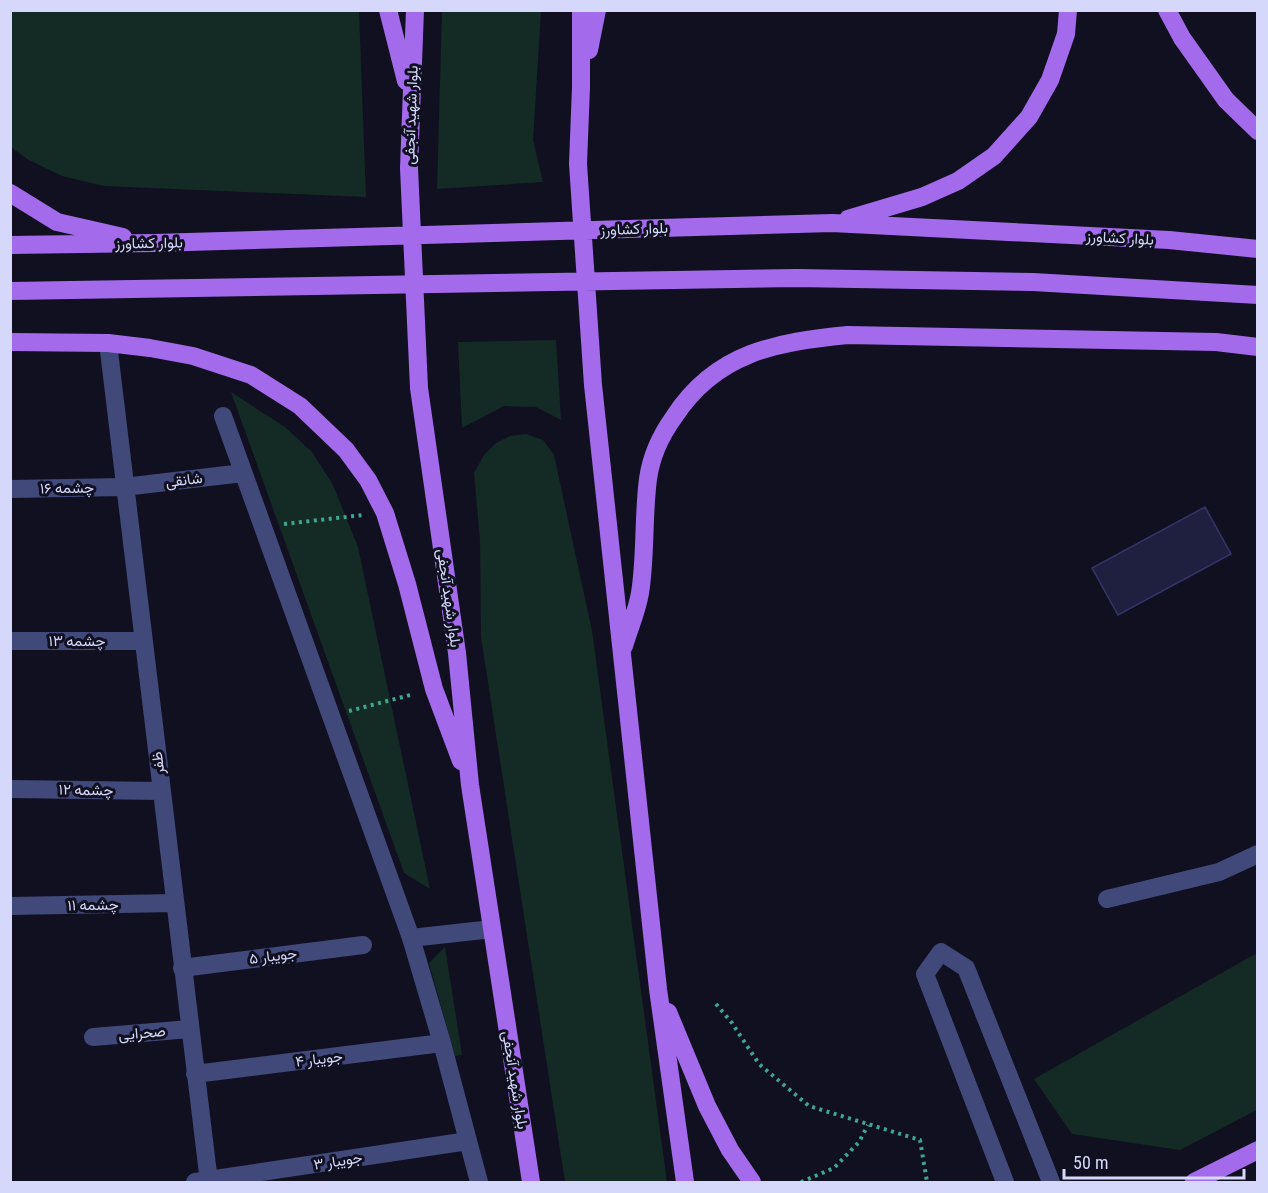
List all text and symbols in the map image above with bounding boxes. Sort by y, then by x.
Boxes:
street label: بلوار شهید آنجفی [400,65,423,165]
street label: بلوار کشاورز [599,219,668,239]
street label: بلوار کشاورز [1085,227,1154,249]
street label: بلوار کشاورز [114,233,183,253]
street label: شانقی [164,469,204,492]
street label: چشمه ۱۶ [40,479,94,498]
street label: بلوار شهید آنجفی [432,548,465,649]
street label: چشمه ۱۳ [49,632,105,651]
street label: ظفر [148,750,168,777]
street label: چشمه ۱۲ [58,781,114,800]
street label: چشمه ۱۱ [67,896,119,915]
street label: جویبار ۵ [248,944,298,968]
street label: صحرایی [118,1022,167,1045]
street label: بلوار شهید آنجفی [497,1030,532,1131]
street label: جویبار ۴ [294,1047,344,1071]
scale bar [1064,1142,1244,1180]
street label: جویبار ۳ [312,1148,364,1174]
text: 50 m [1073,1152,1108,1173]

